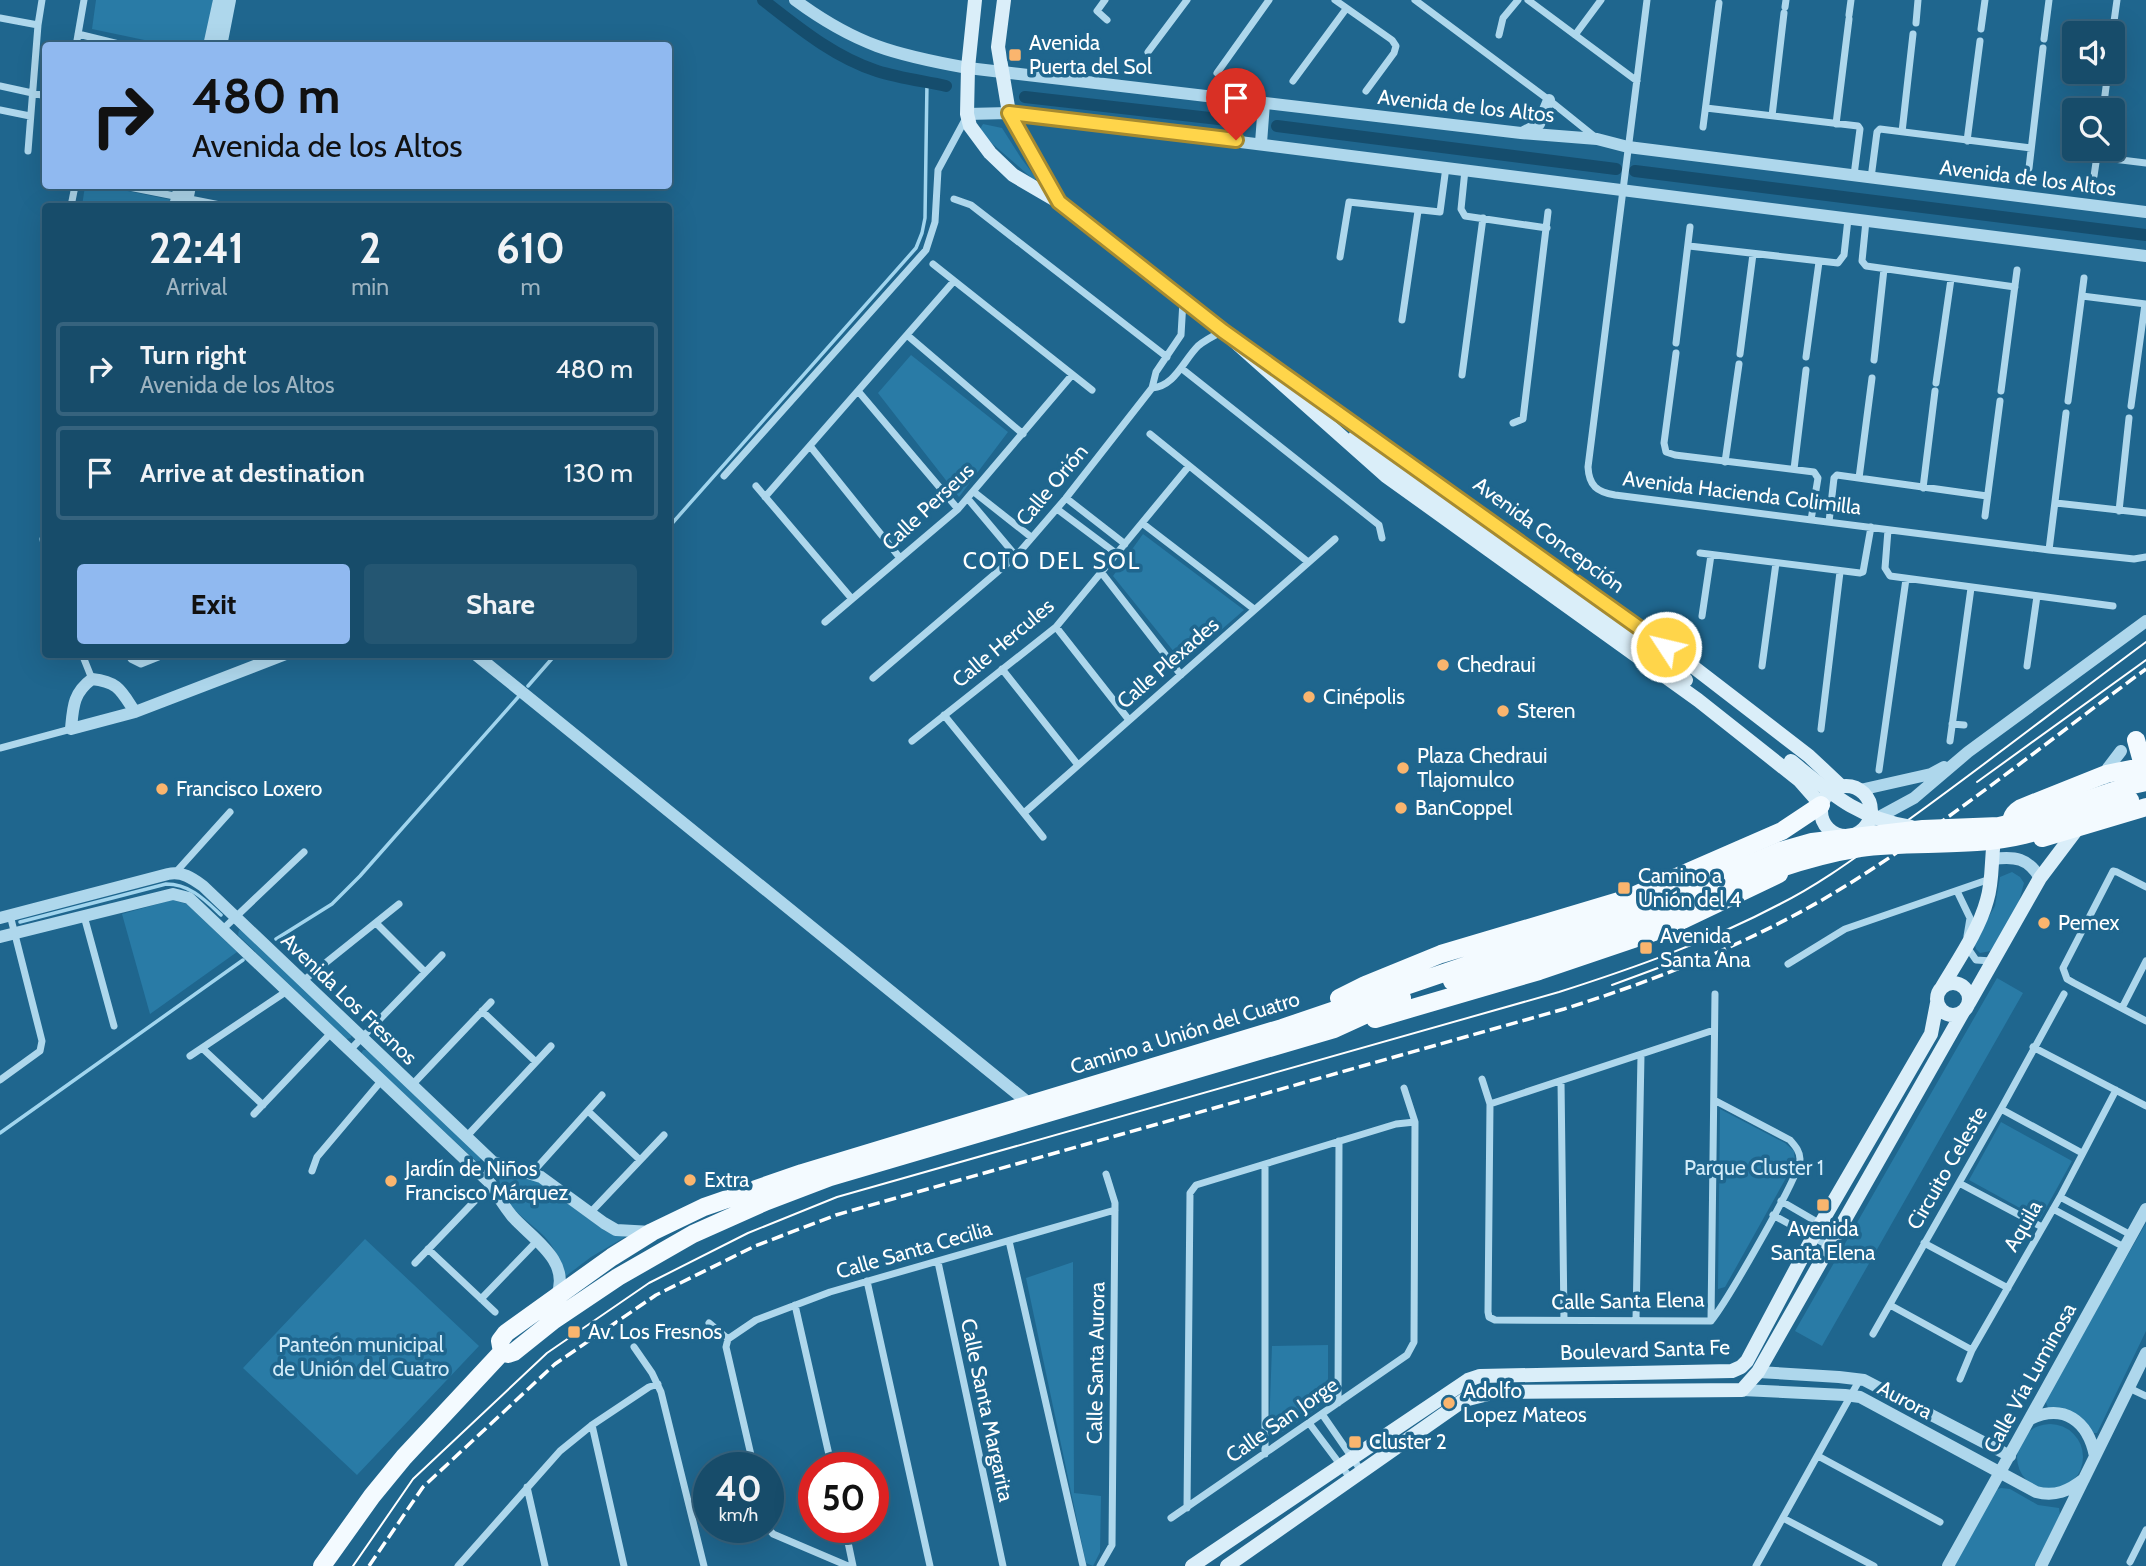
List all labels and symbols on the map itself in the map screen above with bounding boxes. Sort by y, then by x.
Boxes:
place label: Avenida Puerta del Sol [1029,30,1152,79]
marker: Avenida Puerta del Sol [1007,47,1023,63]
pin [1206,68,1266,140]
street label: Avenida de los Altos [1376,84,1556,127]
street label: Avenida de los Altos [1938,154,2118,201]
street label: Calle Orión [1010,439,1093,531]
street label: Calle Perseus [877,458,979,556]
street label: Avenida Hacienda Colimilla [1622,465,1863,520]
street label: Avenida Concepción [1469,471,1630,598]
district label: COTO DEL SOL [963,547,1141,575]
street label: Calle Hercules [947,593,1059,692]
position arrow [1629,610,1703,684]
street label: Calle Plexades [1112,611,1224,714]
place label: Chedraui [1457,652,1536,677]
marker: Chedraui [1435,657,1451,673]
place label: Cinépolis [1323,684,1405,709]
marker: Cinépolis [1301,689,1317,705]
place label: Steren [1517,698,1576,723]
marker: Steren [1495,703,1511,719]
place label: Plaza Chedraui Tlajomulco [1417,743,1547,793]
marker: Plaza Chedraui Tlajomulco [1395,760,1411,776]
place label: Francisco Loxero [176,776,322,801]
marker: Francisco Loxero [154,781,170,797]
place label: BanCoppel [1415,795,1512,820]
marker: BanCoppel [1393,800,1409,816]
place label: Camino a Unión del 4 [1638,863,1741,912]
marker: Camino a Unión del 4 [1616,880,1632,896]
place label: Pemex [2058,910,2120,935]
marker: Pemex [2036,915,2052,931]
place label: Avenida Santa Ana [1660,923,1751,972]
street label: Avenida Los Fresnos [276,928,423,1070]
marker: Avenida Santa Ana [1638,940,1654,956]
street label: Camino a Unión del Cuatro [1067,986,1302,1079]
street label: Circuito Celeste [1901,1101,1992,1234]
park label: Parque Cluster 1 [1684,1155,1824,1180]
place label: Jardín de Niños Francisco Márquez [404,1156,569,1205]
place label: Extra [704,1167,749,1192]
marker: Extra [682,1172,698,1188]
marker: Jardín de Niños Francisco Márquez [383,1173,399,1189]
street label: Aquila [1998,1196,2047,1256]
marker: Avenida Santa Elena [1815,1197,1831,1213]
street label: Calle Santa Cecilia [833,1215,995,1284]
place label: Avenida Santa Elena [1771,1216,1875,1265]
street label: Calle Santa Aurora [1082,1282,1109,1444]
street label: Calle Santa Elena [1551,1287,1705,1314]
street label: Calle Vía Luminosa [1978,1298,2081,1457]
street label: Calle Santa Margarita [956,1316,1019,1504]
place label: Av. Los Fresnos [588,1319,722,1344]
marker: Av. Los Fresnos [566,1324,582,1340]
park label: Panteón municipal de Unión del Cuatro [273,1332,449,1381]
street label: Boulevard Santa Fe [1559,1334,1731,1365]
street label: Calle San Jorge [1221,1372,1343,1468]
street label: Aurora [1874,1375,1937,1424]
place label: Adolfo Lopez Mateos [1463,1378,1587,1427]
marker: Adolfo Lopez Mateos [1441,1395,1457,1411]
place label: Cluster 2 [1369,1429,1447,1454]
marker: Cluster 2 [1347,1434,1363,1450]
speed limit sign: 50 [798,1452,889,1543]

